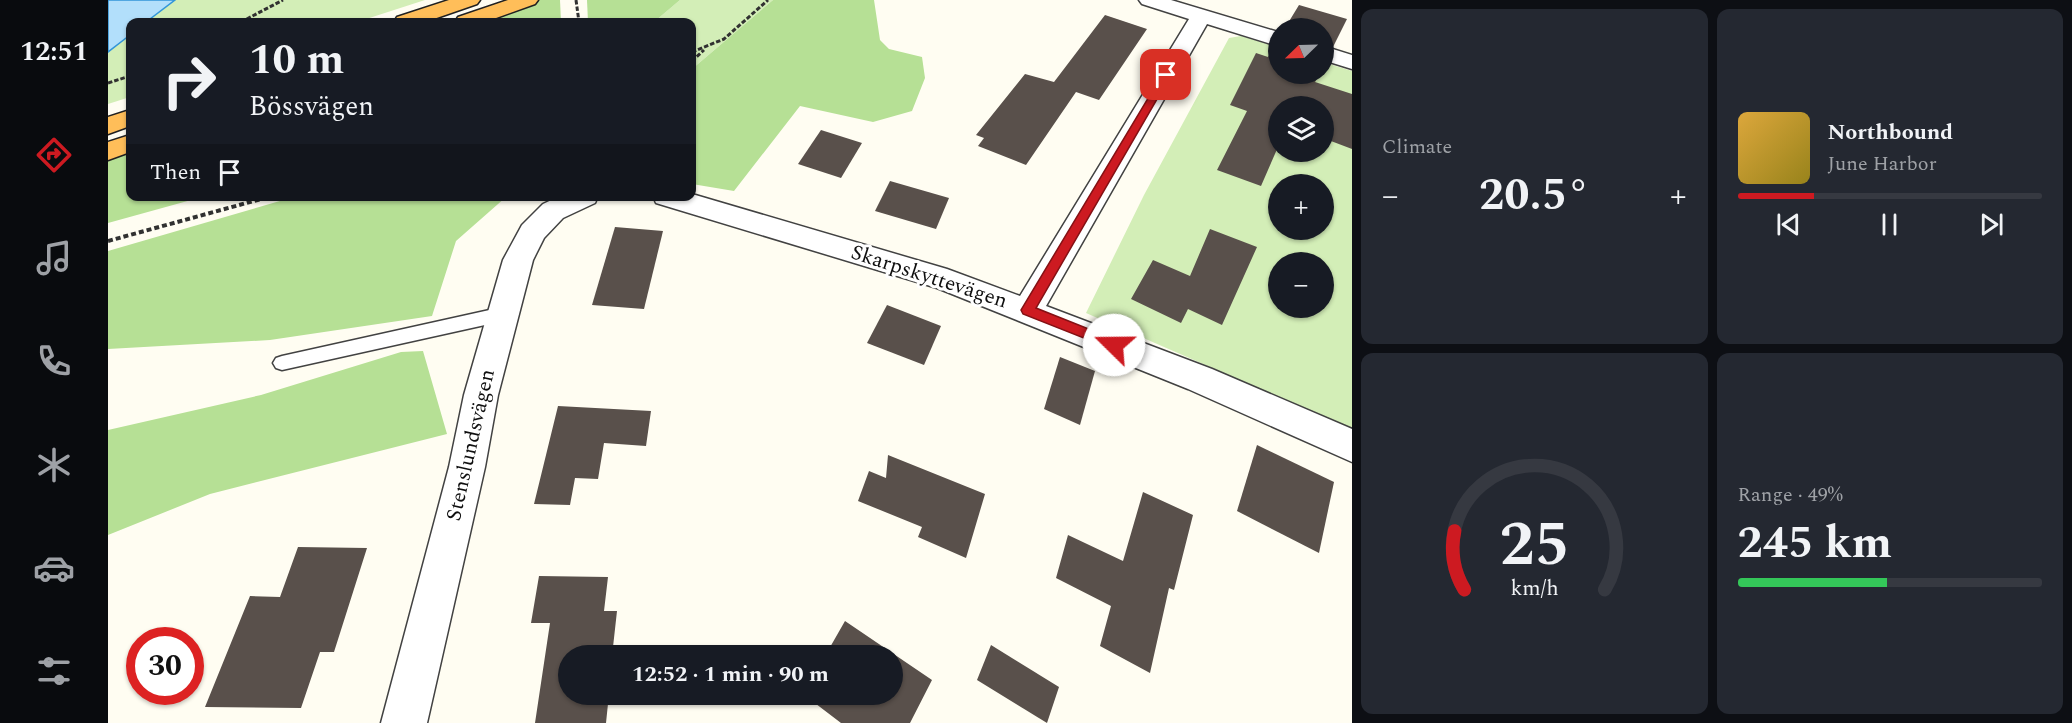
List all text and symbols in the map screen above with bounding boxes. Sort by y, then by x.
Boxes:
north arrow [1268,18,1334,84]
map controls [1268,18,1334,318]
text: 10 m [249,29,344,92]
text: 12:51 [20,31,88,73]
icon: right [150,42,228,120]
pin [1140,49,1191,100]
icon: arrive [1149,58,1182,91]
text: Bössvägen [249,86,374,128]
button: layers [1268,96,1334,162]
text: Northbound [1828,116,1953,149]
text: Climate [1382,132,1452,162]
icon: directions [33,134,75,176]
text: June Harbor [1828,149,1937,179]
text: Then [150,156,201,189]
icon: arrive [213,156,246,189]
text: 20.5° [1479,161,1589,230]
text: − [1382,171,1399,221]
text: + [1670,171,1686,221]
button: + [1268,174,1334,240]
icon: previous [1772,208,1805,241]
icon: pause [1873,208,1906,241]
icon: next [1975,208,2008,241]
icon: music [33,237,75,279]
street label: Skarpskyttevägen [847,237,1011,317]
button: − [1268,252,1334,318]
position arrow [1082,313,1146,377]
icon: phone [33,340,75,382]
street label: Stenslundsvägen [438,366,504,524]
icon: climate [33,444,75,486]
text: Range · 49% [1738,480,1843,510]
text: 25 [1499,498,1569,593]
text: 245 km [1738,509,1892,578]
icon: car [33,547,75,589]
text: km/h [1510,573,1558,606]
speed limit sign: 30 [126,627,204,705]
icon: filters [33,650,75,692]
text: 12:52 · 1 min · 90 m [632,658,829,691]

